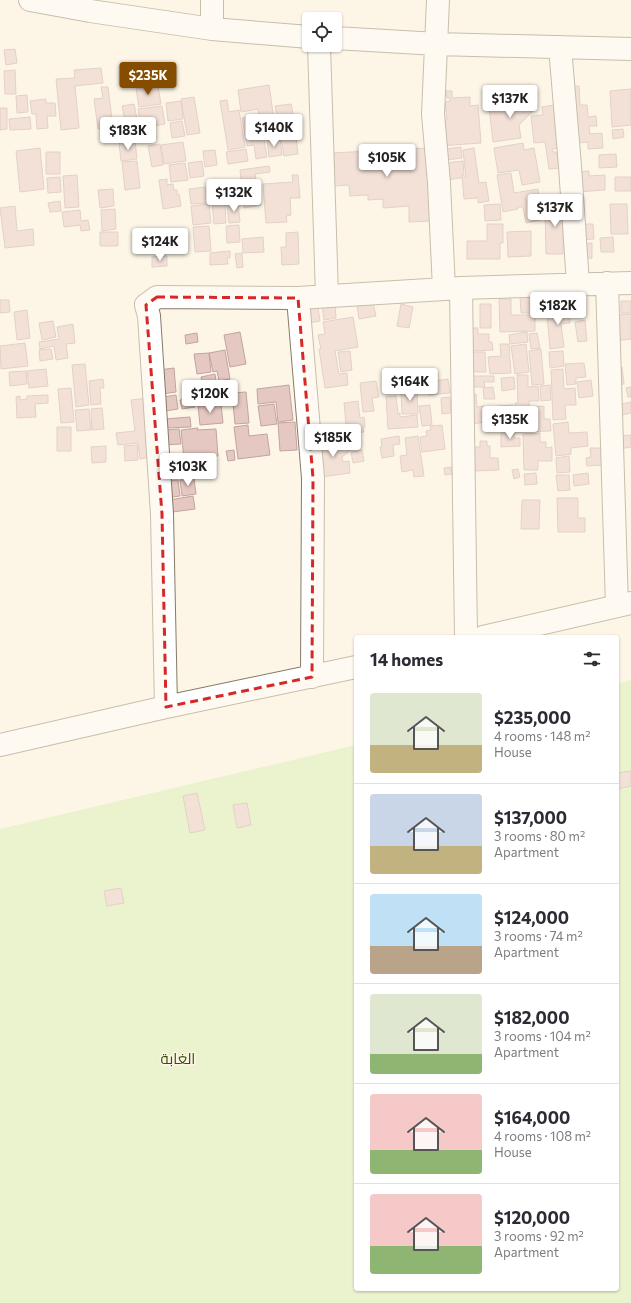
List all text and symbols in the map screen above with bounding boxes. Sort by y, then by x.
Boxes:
map controls [302,12,342,52]
button: locate [302,12,342,52]
pin: $235K [120,62,176,96]
text: $235K [128,67,168,83]
pin: $137K [482,85,538,119]
text: $137K [491,90,529,106]
pin: $140K [246,114,302,148]
pin: $183K [100,117,156,151]
text: $140K [254,119,294,135]
text: $183K [109,122,147,138]
pin: $105K [359,144,415,178]
text: $105K [368,149,406,165]
pin: $132K [206,179,262,213]
text: $132K [215,184,253,200]
pin: $137K [527,194,583,228]
text: $137K [536,199,574,215]
pin: $124K [132,228,188,262]
text: $124K [141,233,179,249]
pin: $182K [530,292,586,326]
text: $182K [539,297,577,313]
pin: $164K [382,368,438,402]
text: $164K [391,373,429,389]
pin: $120K [182,380,238,414]
text: $120K [191,385,229,401]
pin: $135K [482,406,538,440]
text: $135K [491,411,529,427]
pin: $185K [305,424,361,458]
text: $185K [314,429,352,445]
pin: $103K [160,453,216,487]
text: $103K [169,458,207,474]
icon: filters [581,648,603,670]
text: 14 homes [370,649,443,670]
text: $235,000 [494,707,571,728]
icon: home [402,709,450,757]
text: 4 rooms · 148 m² [494,728,590,744]
text: House [494,744,532,760]
text: $137,000 [494,807,567,828]
icon: home [402,810,450,858]
text: 3 rooms · 80 m² [494,828,585,844]
text: Apartment [494,844,559,860]
text: $124,000 [494,907,569,928]
icon: home [402,910,450,958]
text: 3 rooms · 74 m² [494,928,583,944]
text: Apartment [494,944,559,960]
text: $182,000 [494,1007,569,1028]
icon: home [402,1010,450,1058]
text: 3 rooms · 104 m² [494,1028,591,1044]
text: Apartment [494,1044,559,1060]
park label: الغابة [161,1049,195,1067]
text: $164,000 [494,1107,570,1128]
icon: home [402,1110,450,1158]
text: 4 rooms · 108 m² [494,1128,591,1144]
text: House [494,1144,532,1160]
text: $120,000 [494,1207,570,1228]
icon: home [402,1210,450,1258]
text: 3 rooms · 92 m² [494,1228,584,1244]
text: Apartment [494,1244,559,1260]

